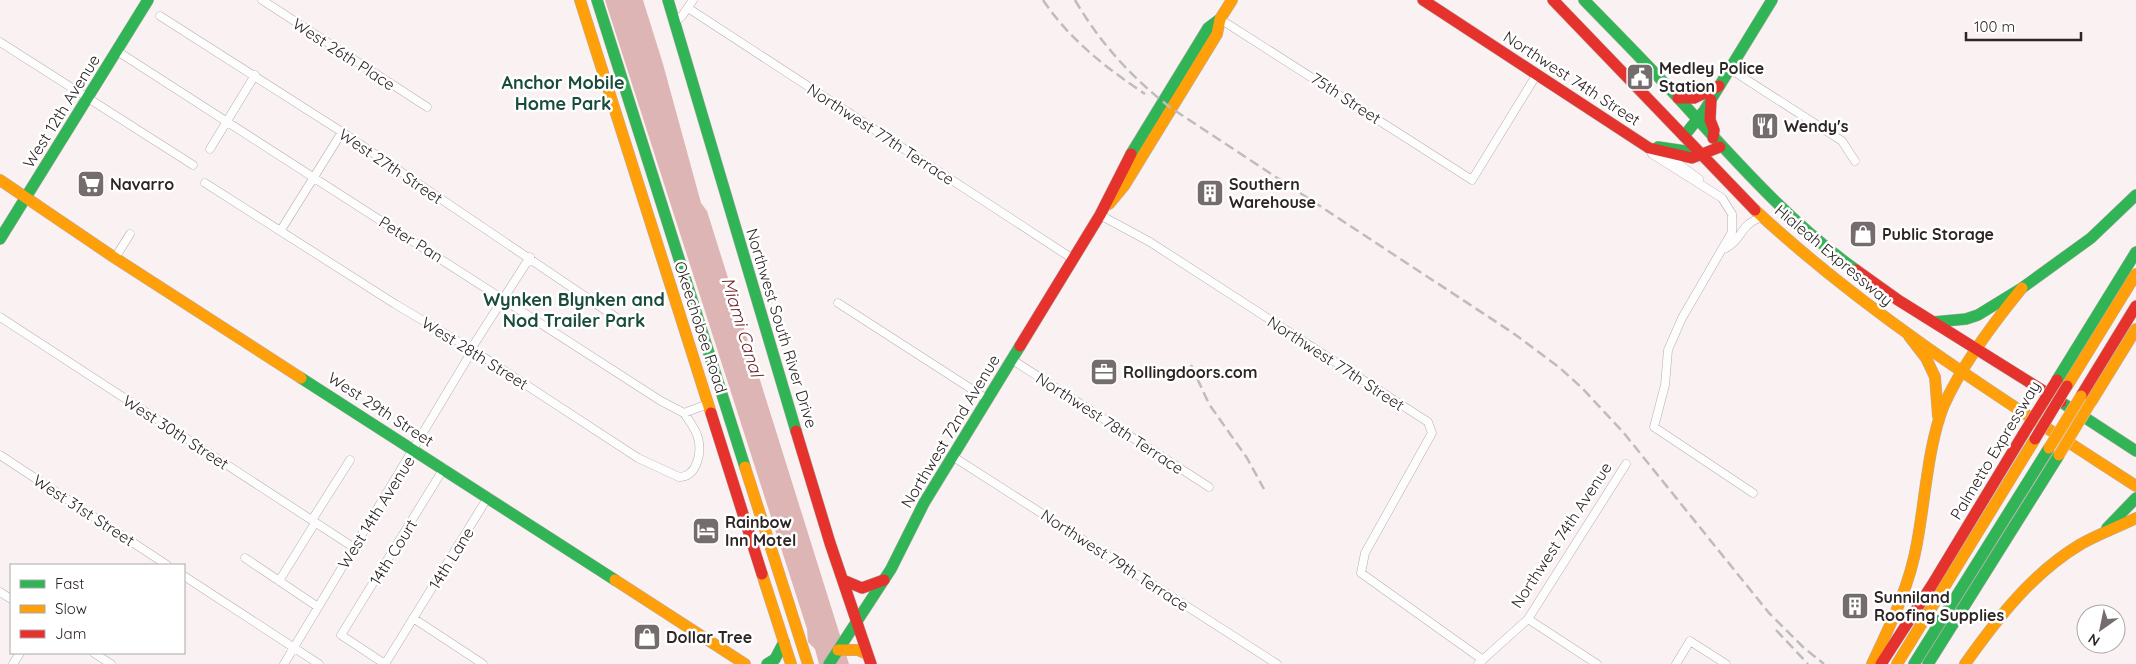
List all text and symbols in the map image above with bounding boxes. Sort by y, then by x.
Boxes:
scale bar [1966,10,2081,42]
street label: West 26th Place [289,13,399,95]
text: 100 m [1974,17,2015,36]
street label: Northwest 74th Street [1500,26,1644,130]
street label: West 12th Avenue [18,51,104,171]
place label: Medley Police Station [1659,58,1764,96]
public building icon: Medley Police Station [1625,62,1655,92]
street label: 75th Street [1307,68,1385,128]
district label: Anchor Mobile Home Park [501,71,625,115]
street label: Northwest 77th Terrace [804,79,958,189]
restaurant icon: Wendy's [1750,111,1780,141]
place label: Wendy's [1784,116,1849,136]
street label: West 27th Street [335,124,447,208]
supermarket icon: Navarro [76,169,106,199]
place label: Navarro [110,174,174,194]
place label: Southern Warehouse [1229,174,1316,212]
building icon: Southern Warehouse [1195,178,1225,208]
street label: Hialeah Expressway [1771,200,1897,310]
street label: Peter Pan [375,212,447,266]
shop icon: Public Storage [1848,219,1878,249]
place label: Public Storage [1882,224,1994,244]
street label: Northwest South River Drive [742,226,822,430]
street label: Okeechobee Road [670,259,732,395]
water label: Miami Canal [716,274,769,381]
district label: Wynken Blynken and Nod Trailer Park [483,288,665,332]
street label: Northwest 77th Street [1264,311,1408,415]
street label: West 28th Street [418,312,532,394]
street label: Northwest 72nd Avenue [896,351,1004,511]
office icon: Rollingdoors.com [1089,357,1119,387]
place label: Rollingdoors.com [1123,362,1257,382]
street label: West 29th Street [324,367,438,451]
street label: Northwest 78th Terrace [1032,368,1188,478]
street label: Palmetto Expressway [1946,377,2044,523]
street label: West 30th Street [119,390,233,474]
street label: West 14th Avenue [333,452,419,572]
street label: Northwest 74th Avenue [1506,458,1616,612]
street label: West 31st Street [30,470,138,550]
street label: Northwest 79th Terrace [1037,505,1193,615]
place label: Rainbow Inn Motel [725,512,796,550]
street label: 14th Court [365,515,421,589]
hotel icon: Rainbow Inn Motel [691,516,721,546]
street label: 14th Lane [424,523,478,593]
legend [10,564,185,654]
text: Fast [55,574,84,593]
place label: Sunniland Roofing Supplies [1874,587,2004,625]
building icon: Sunniland Roofing Supplies [1840,591,1870,621]
text: Slow [55,599,87,618]
north arrow [2076,604,2126,654]
shop icon: Dollar Tree [632,622,662,652]
text: Jam [55,624,86,643]
place label: Dollar Tree [666,627,752,647]
text: N [2085,630,2103,650]

